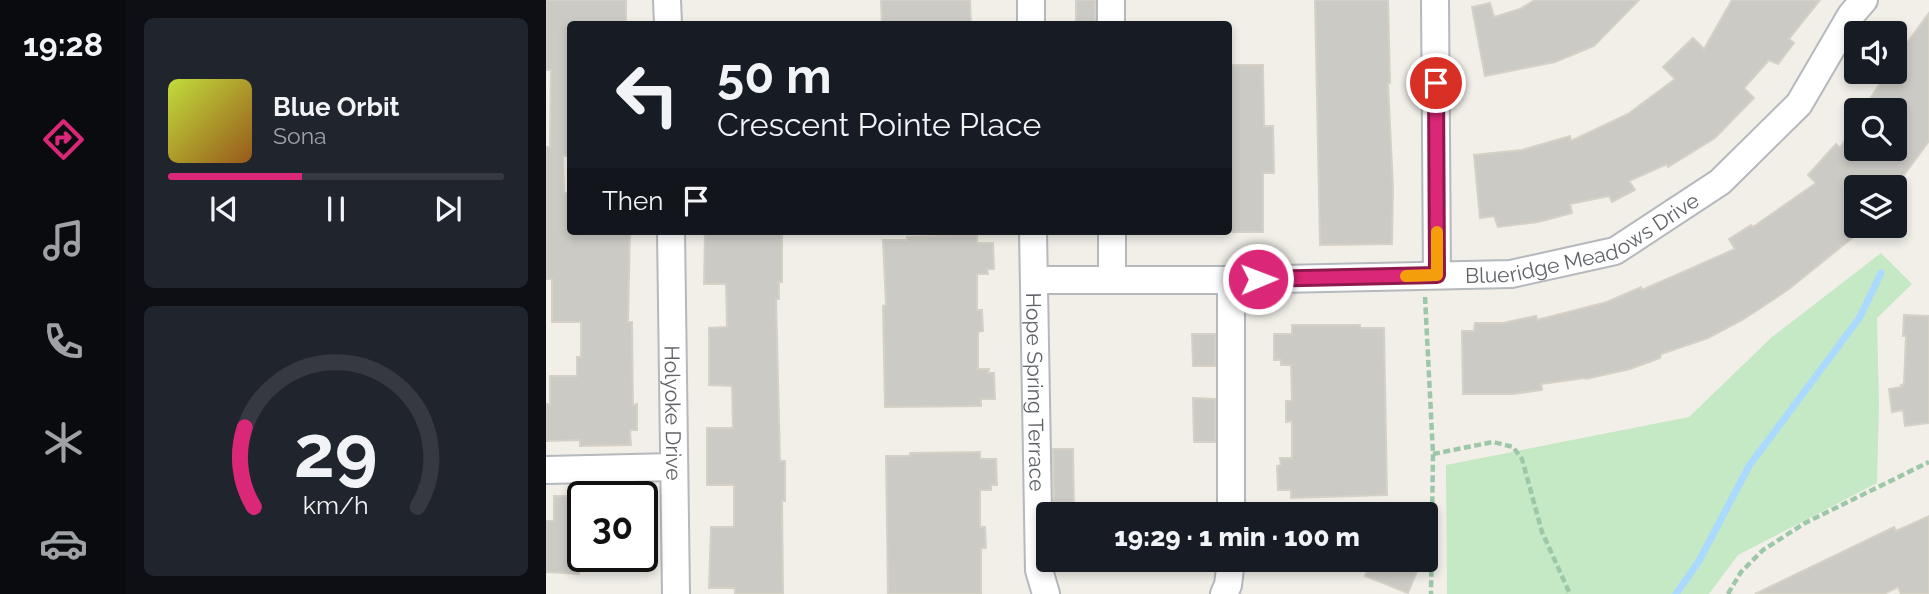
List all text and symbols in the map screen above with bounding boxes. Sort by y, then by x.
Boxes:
map controls [1844,21,1907,238]
button: sound [1844,21,1907,84]
text: 19:28 [23,26,103,63]
text: 50 m [717,47,832,104]
icon: left [602,49,693,140]
pin [1406,53,1466,113]
icon: arrive [1417,64,1455,102]
text: Blue Orbit [273,92,400,122]
button: search [1844,98,1907,161]
text: Crescent Pointe Place [717,106,1041,143]
icon: directions [39,115,88,164]
text: Sona [273,122,327,149]
button: layers [1844,175,1907,238]
icon: arrive [677,182,715,220]
text: Then [602,186,663,216]
street label: Blueridge Meadows Drive [1465,187,1703,287]
icon: previous [205,190,243,228]
icon: pause [317,190,355,228]
icon: next [429,190,467,228]
icon: music [39,216,88,265]
position arrow [1221,242,1295,316]
street label: Hope Spring Terrace [1022,292,1050,492]
icon: phone [39,317,88,366]
street label: Holyoke Drive [660,345,687,481]
text: 29 [294,409,378,494]
icon: climate [39,418,88,467]
speed limit sign: 30 [567,481,658,572]
text: km/h [303,490,369,520]
icon: car [39,519,88,568]
text: 19:29 · 1 min · 100 m [1114,522,1360,552]

